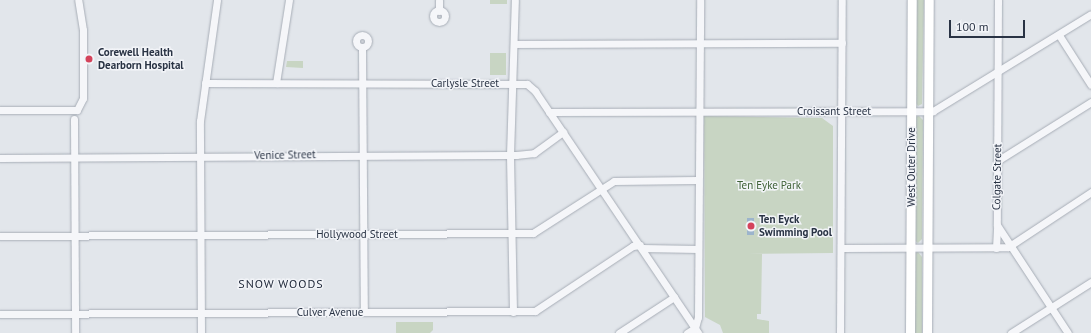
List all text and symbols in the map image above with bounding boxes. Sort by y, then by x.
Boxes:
scale bar [951,12,1027,38]
text: 100 m [956,19,989,34]
place label: Corewell Health Dearborn Hospital [98,46,184,72]
marker: Corewell Health Dearborn Hospital [83,53,95,65]
street label: Carlysle Street [431,76,499,90]
street label: Croissant Street [797,104,871,118]
street label: West Outer Drive [904,127,918,207]
street label: Colgate Street [990,144,1004,210]
street label: Venice Street [254,148,316,162]
park label: Ten Eyke Park [737,178,801,192]
place label: Ten Eyck Swimming Pool [759,213,832,239]
marker: Ten Eyck Swimming Pool [746,221,756,231]
street label: Hollywood Street [316,227,398,241]
district label: SNOW WOODS [238,277,324,291]
street label: Culver Avenue [296,305,364,319]

